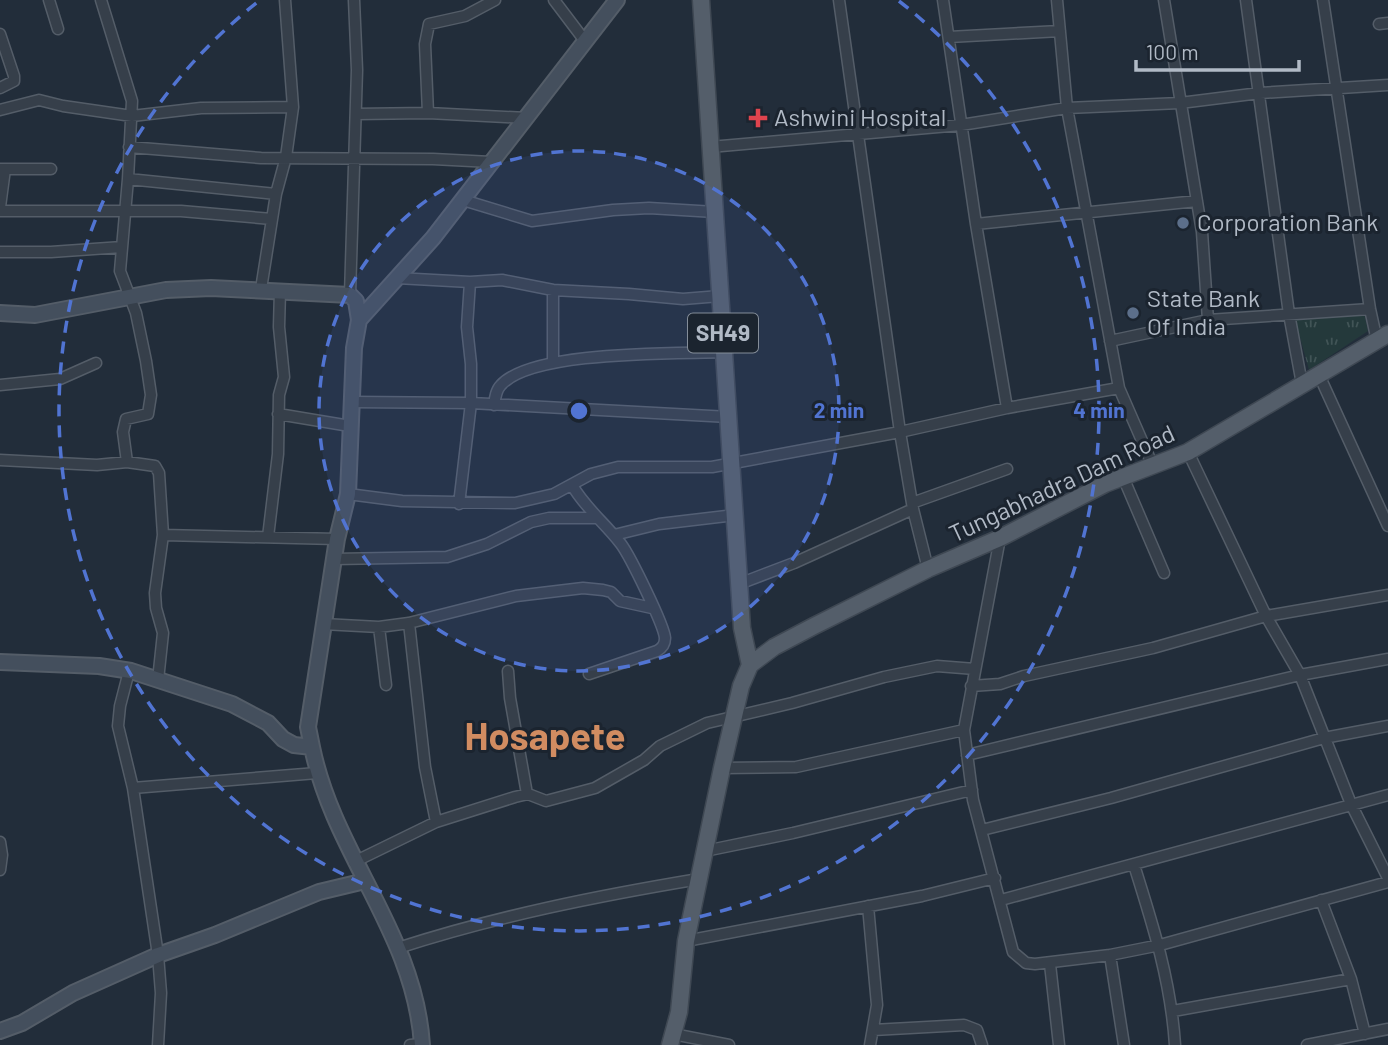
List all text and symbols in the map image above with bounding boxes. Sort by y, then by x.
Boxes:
scale bar [1136,28,1299,72]
text: 100 m [1146,39,1199,64]
place label: Ashwini Hospital [774,102,946,131]
marker: Ashwini Hospital [748,108,768,128]
place label: Corporation Bank [1197,207,1378,236]
marker: Corporation Bank [1175,215,1191,231]
place label: State Bank Of India [1147,283,1260,340]
marker: State Bank Of India [1125,305,1141,321]
road number: SH49 [688,314,758,352]
text: 2 min [814,397,864,422]
text: 4 min [1073,397,1125,422]
centre of rings [567,399,591,423]
street label: Tungabhadra Dam Road [944,418,1179,548]
district label: Hosapete [465,712,625,758]

